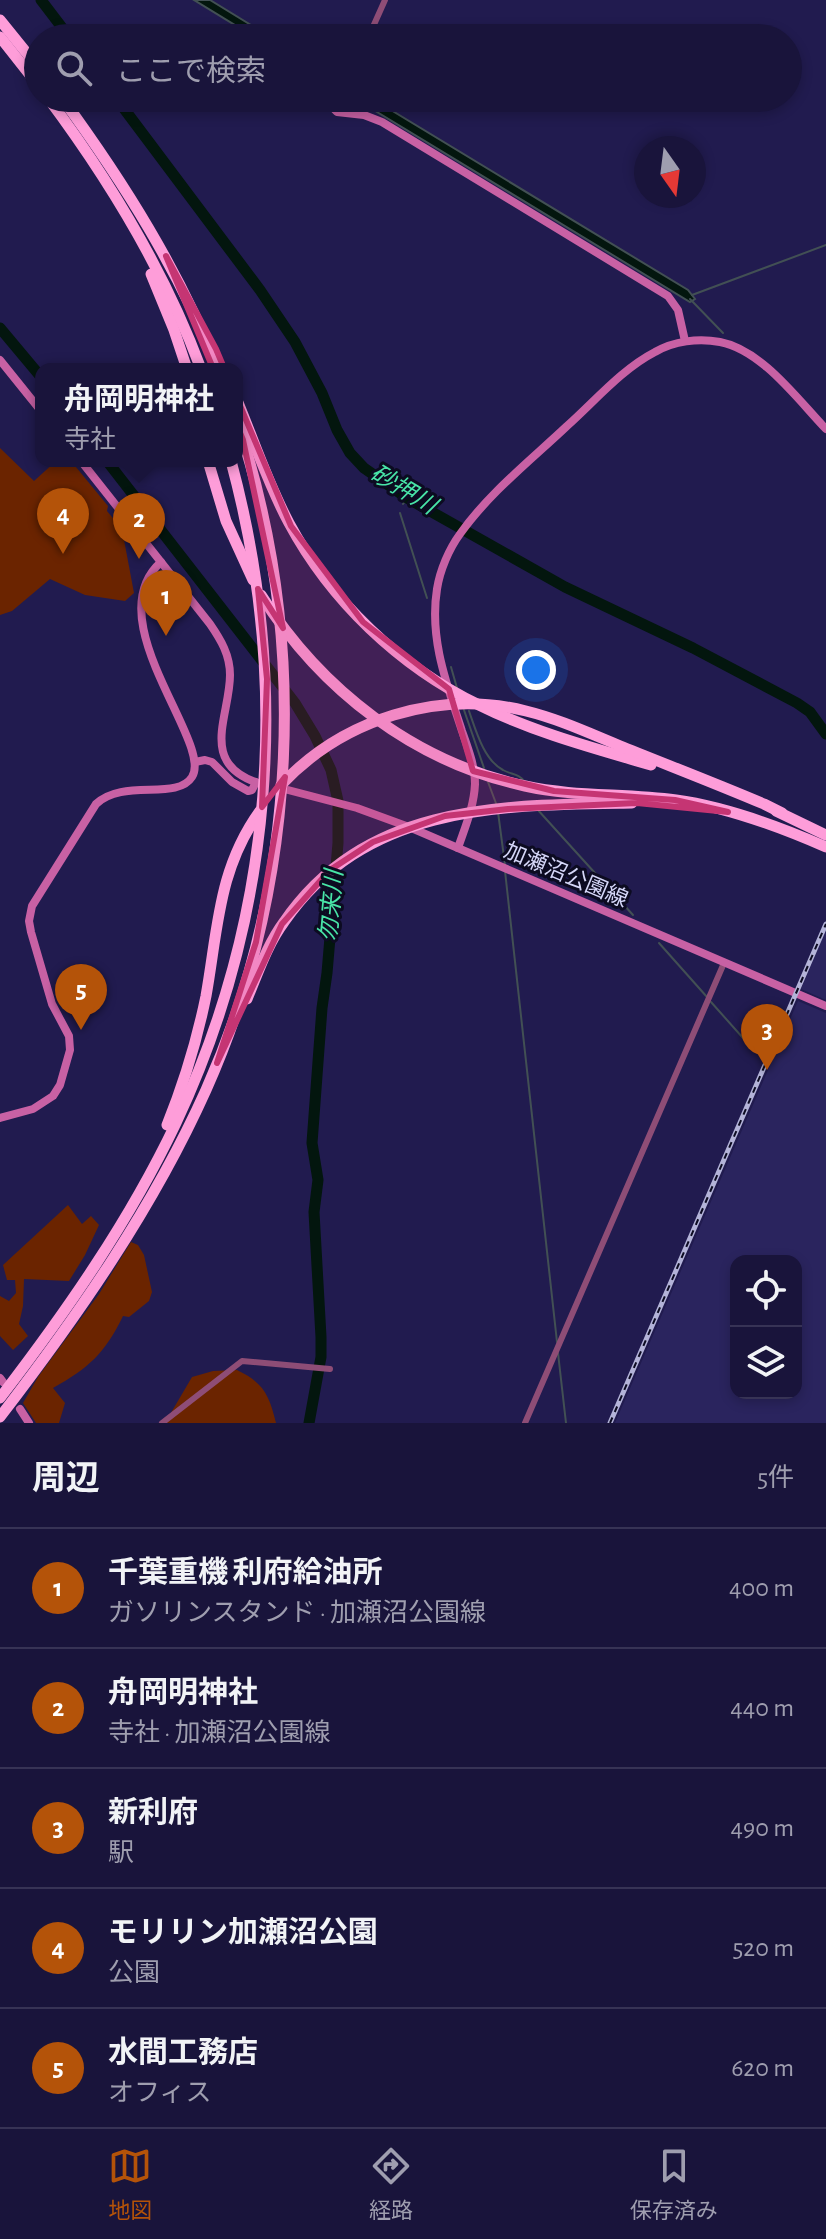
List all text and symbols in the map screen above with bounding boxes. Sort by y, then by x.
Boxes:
search box [24,24,802,112]
icon: search [52,46,96,90]
text: ここで検索 [116,57,266,87]
north arrow [634,136,706,208]
popup [35,363,243,467]
text: 舟岡明神社 [64,385,214,415]
text: 寺社 [64,427,116,453]
water label: 砂押川 [366,459,444,520]
pin: 4 [37,488,89,554]
pin: 2 [113,493,165,559]
pin: 1 [140,570,192,636]
your location [516,650,556,690]
street label: 加瀬沼公園線 [501,838,631,911]
water label: 勿来川 [315,866,347,943]
pin: 5 [55,964,107,1030]
pin: 3 [741,1004,793,1070]
map controls [730,1255,802,1399]
button: locate [730,1255,802,1327]
button: layers [730,1327,802,1399]
text: 周辺 [32,1462,100,1496]
text: 5件 [757,1465,794,1491]
text: 千葉重機 利府給油所 [108,1558,383,1588]
text: 1 [53,1575,63,1601]
text: 400 m [729,1575,794,1601]
text: ガソリンスタンド · 加瀬沼公園線 [108,1600,486,1626]
text: 舟岡明神社 [108,1678,258,1708]
text: 2 [52,1695,64,1721]
text: 440 m [730,1695,794,1721]
text: 寺社 · 加瀬沼公園線 [108,1720,331,1746]
text: 新利府 [108,1798,198,1828]
text: 3 [52,1815,64,1841]
text: 490 m [730,1815,794,1841]
text: 駅 [108,1840,134,1866]
text: モリリン加瀬沼公園 [108,1918,378,1948]
text: 4 [51,1935,65,1961]
text: 520 m [732,1935,794,1961]
text: 公園 [108,1960,160,1986]
text: 水間工務店 [108,2038,258,2068]
text: 5 [52,2055,64,2081]
text: 620 m [731,2055,794,2081]
text: オフィス [108,2080,211,2106]
tab: 地図 [108,2144,152,2224]
tab: 経路 [369,2144,413,2224]
tab: 保存済み [630,2144,718,2224]

